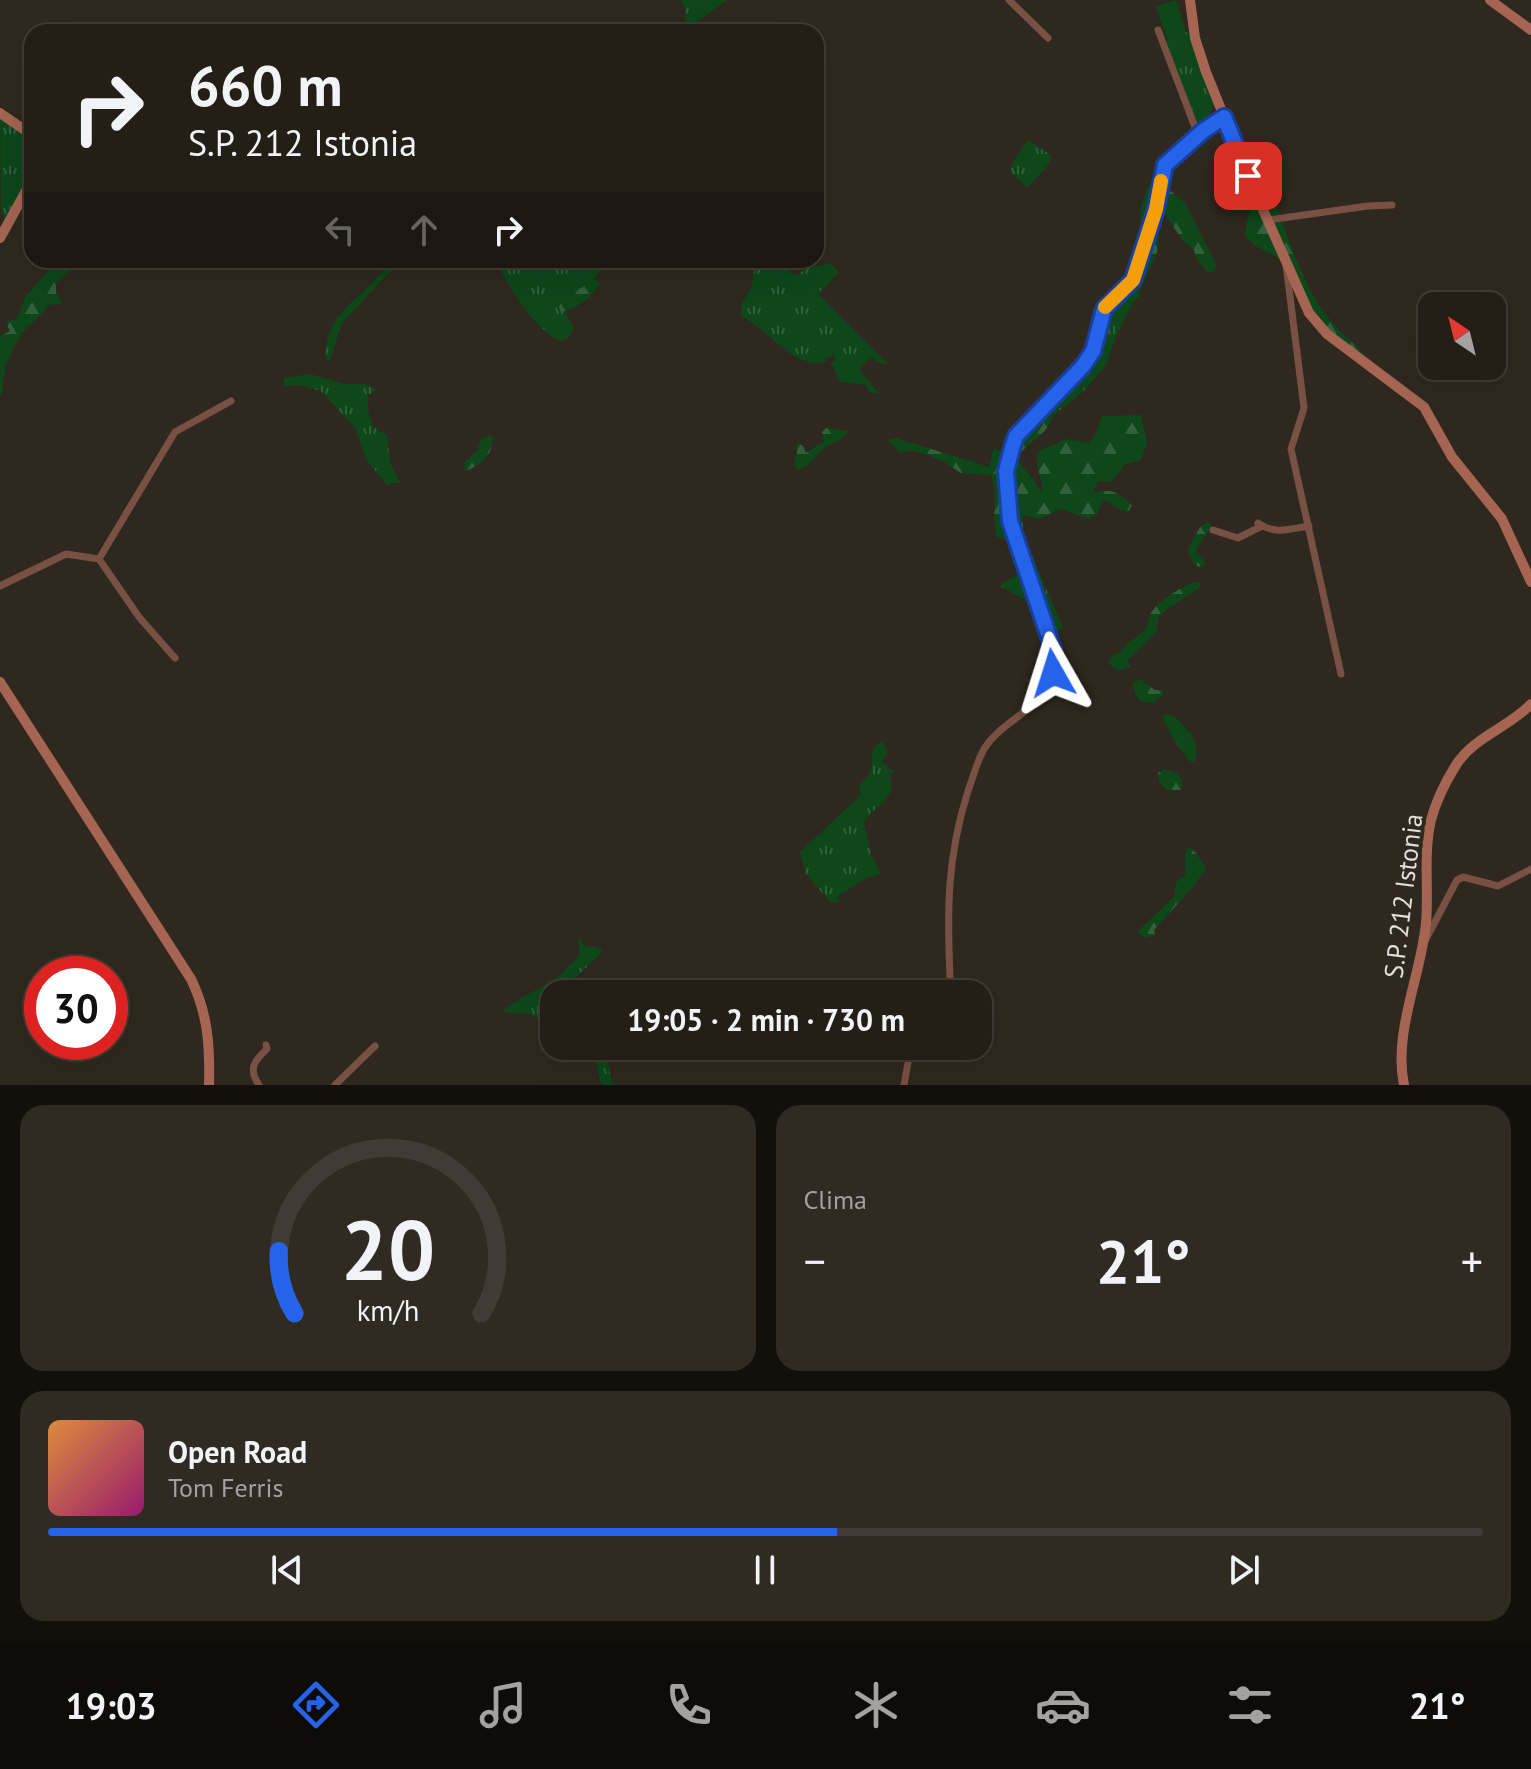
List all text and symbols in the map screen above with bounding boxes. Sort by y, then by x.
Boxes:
text: 660 m [188,49,343,121]
icon: right [56,56,160,160]
text: S.P. 212 Istonia [188,119,417,166]
pin [1214,142,1282,210]
icon: arrive [1226,154,1270,198]
icon: left [318,208,362,252]
icon: ahead [402,208,446,252]
icon: right [486,208,530,252]
north arrow [1418,292,1506,380]
map controls [1418,292,1506,380]
position arrow [1011,631,1095,715]
street label: S.P. 212 Istonia [1377,812,1429,980]
speed limit sign: 30 [24,956,128,1060]
text: 19:05 · 2 min · 730 m [627,1000,905,1039]
text: Clima [804,1183,867,1216]
text: 20 [341,1195,435,1303]
text: 21° [1096,1222,1190,1300]
text: − [804,1232,826,1289]
text: + [1461,1232,1483,1289]
text: km/h [356,1292,419,1329]
text: Open Road [168,1432,307,1471]
text: Tom Ferris [168,1471,283,1504]
icon: previous [265,1548,309,1592]
icon: pause [743,1548,787,1592]
icon: next [1222,1548,1266,1592]
icon: directions [288,1677,344,1733]
icon: music [475,1677,531,1733]
icon: phone [661,1677,717,1733]
icon: climate [848,1677,904,1733]
icon: car [1035,1677,1091,1733]
icon: filters [1222,1677,1278,1733]
text: 19:03 [65,1682,157,1729]
text: 21° [1409,1682,1465,1729]

